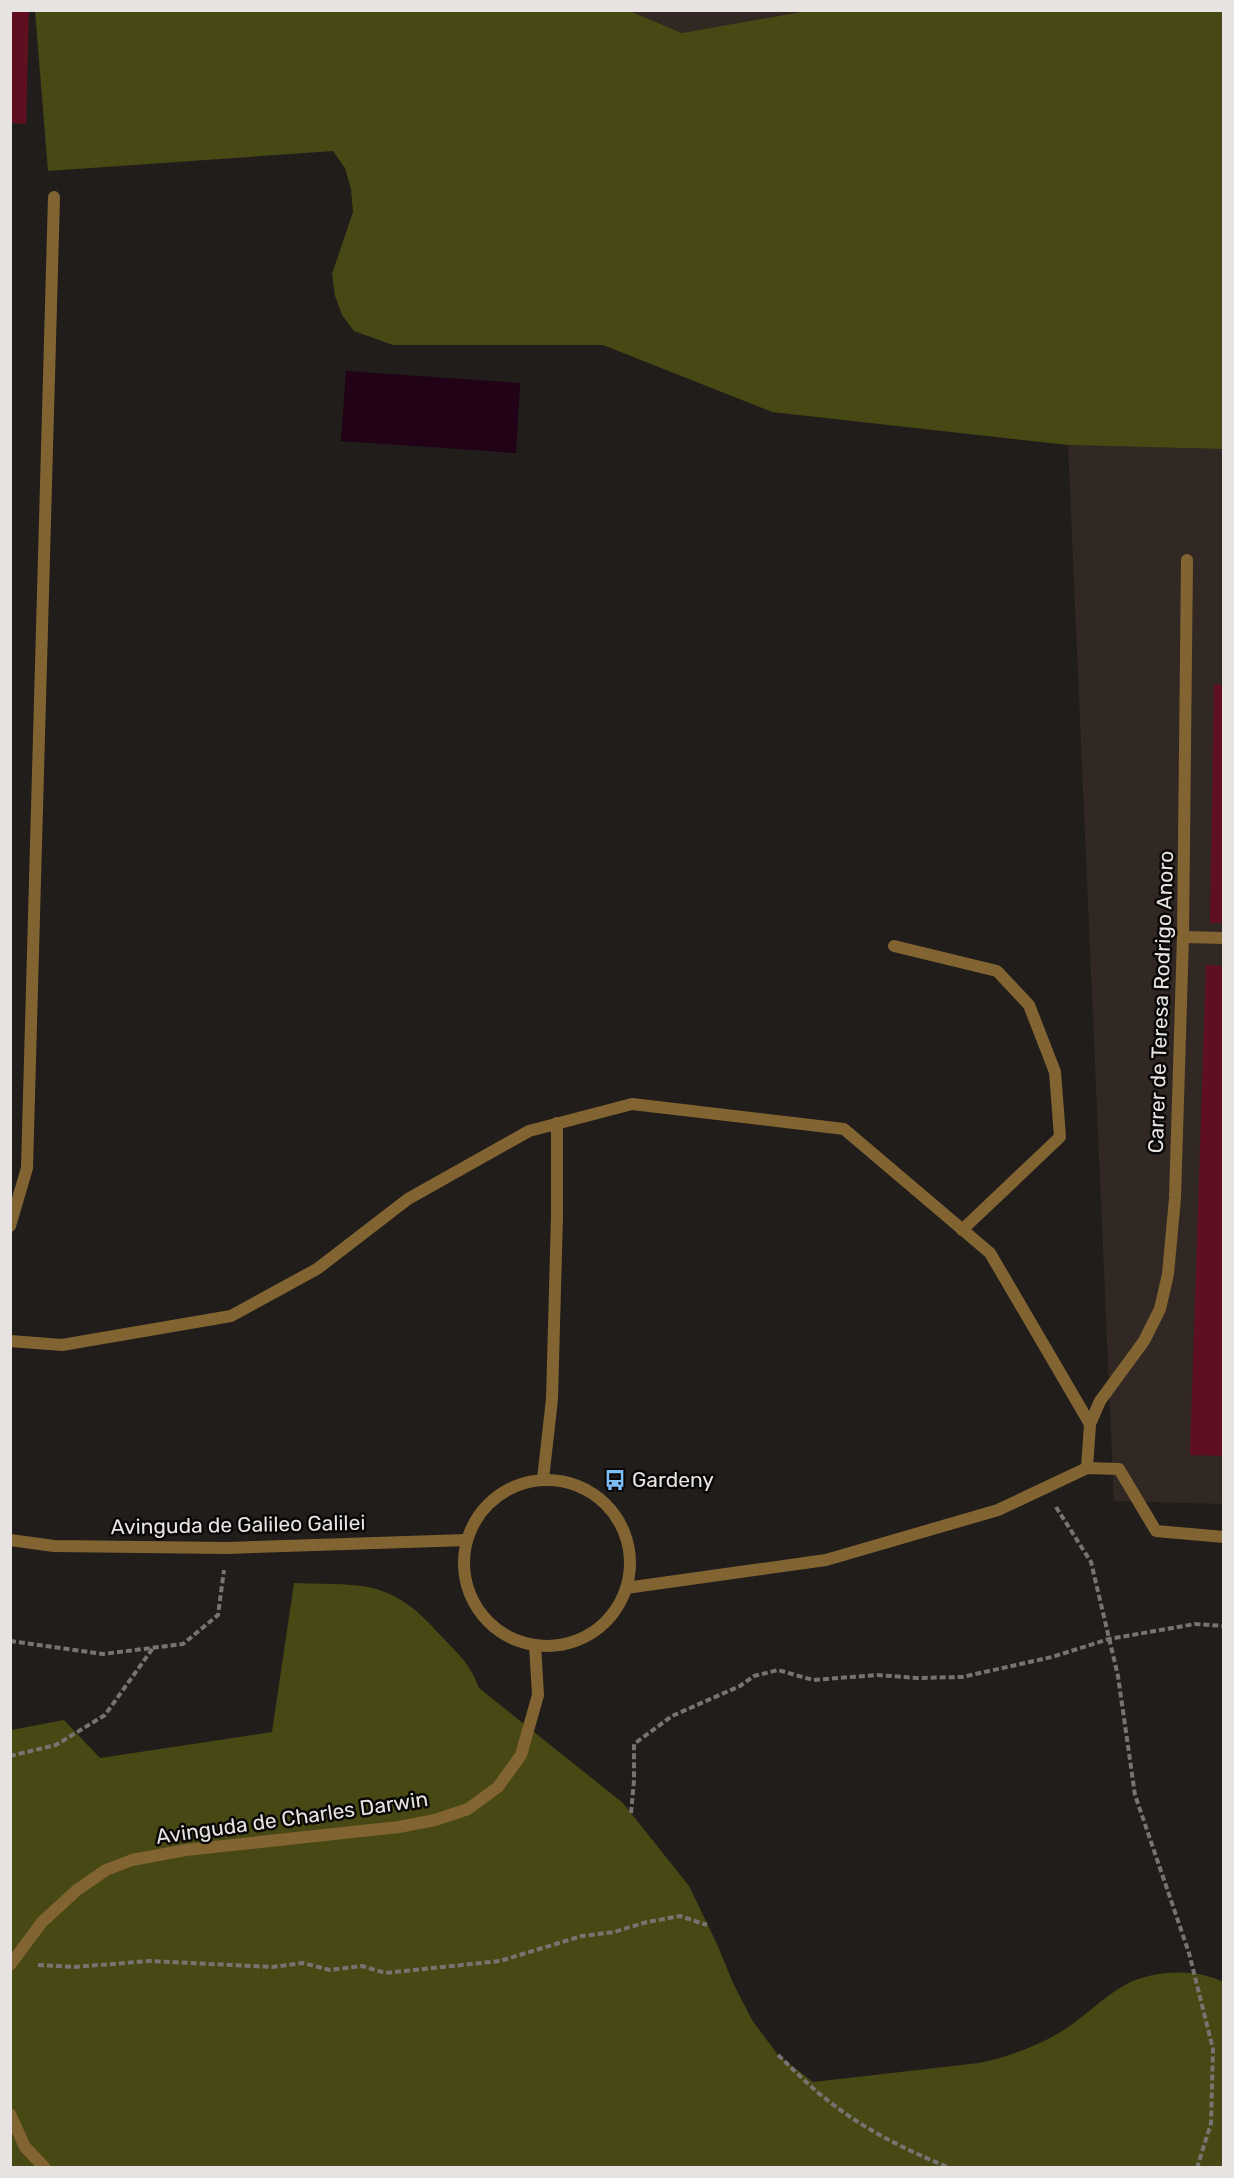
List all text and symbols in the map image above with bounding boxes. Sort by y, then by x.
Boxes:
street label: Carrer de Teresa Rodrigo Anoro [1143,850,1178,1154]
place label: Gardeny [632,1467,714,1492]
bus stop icon: Gardeny [603,1468,627,1492]
street label: Avinguda de Galileo Galilei [110,1510,366,1539]
street label: Avinguda de Charles Darwin [154,1786,430,1849]

